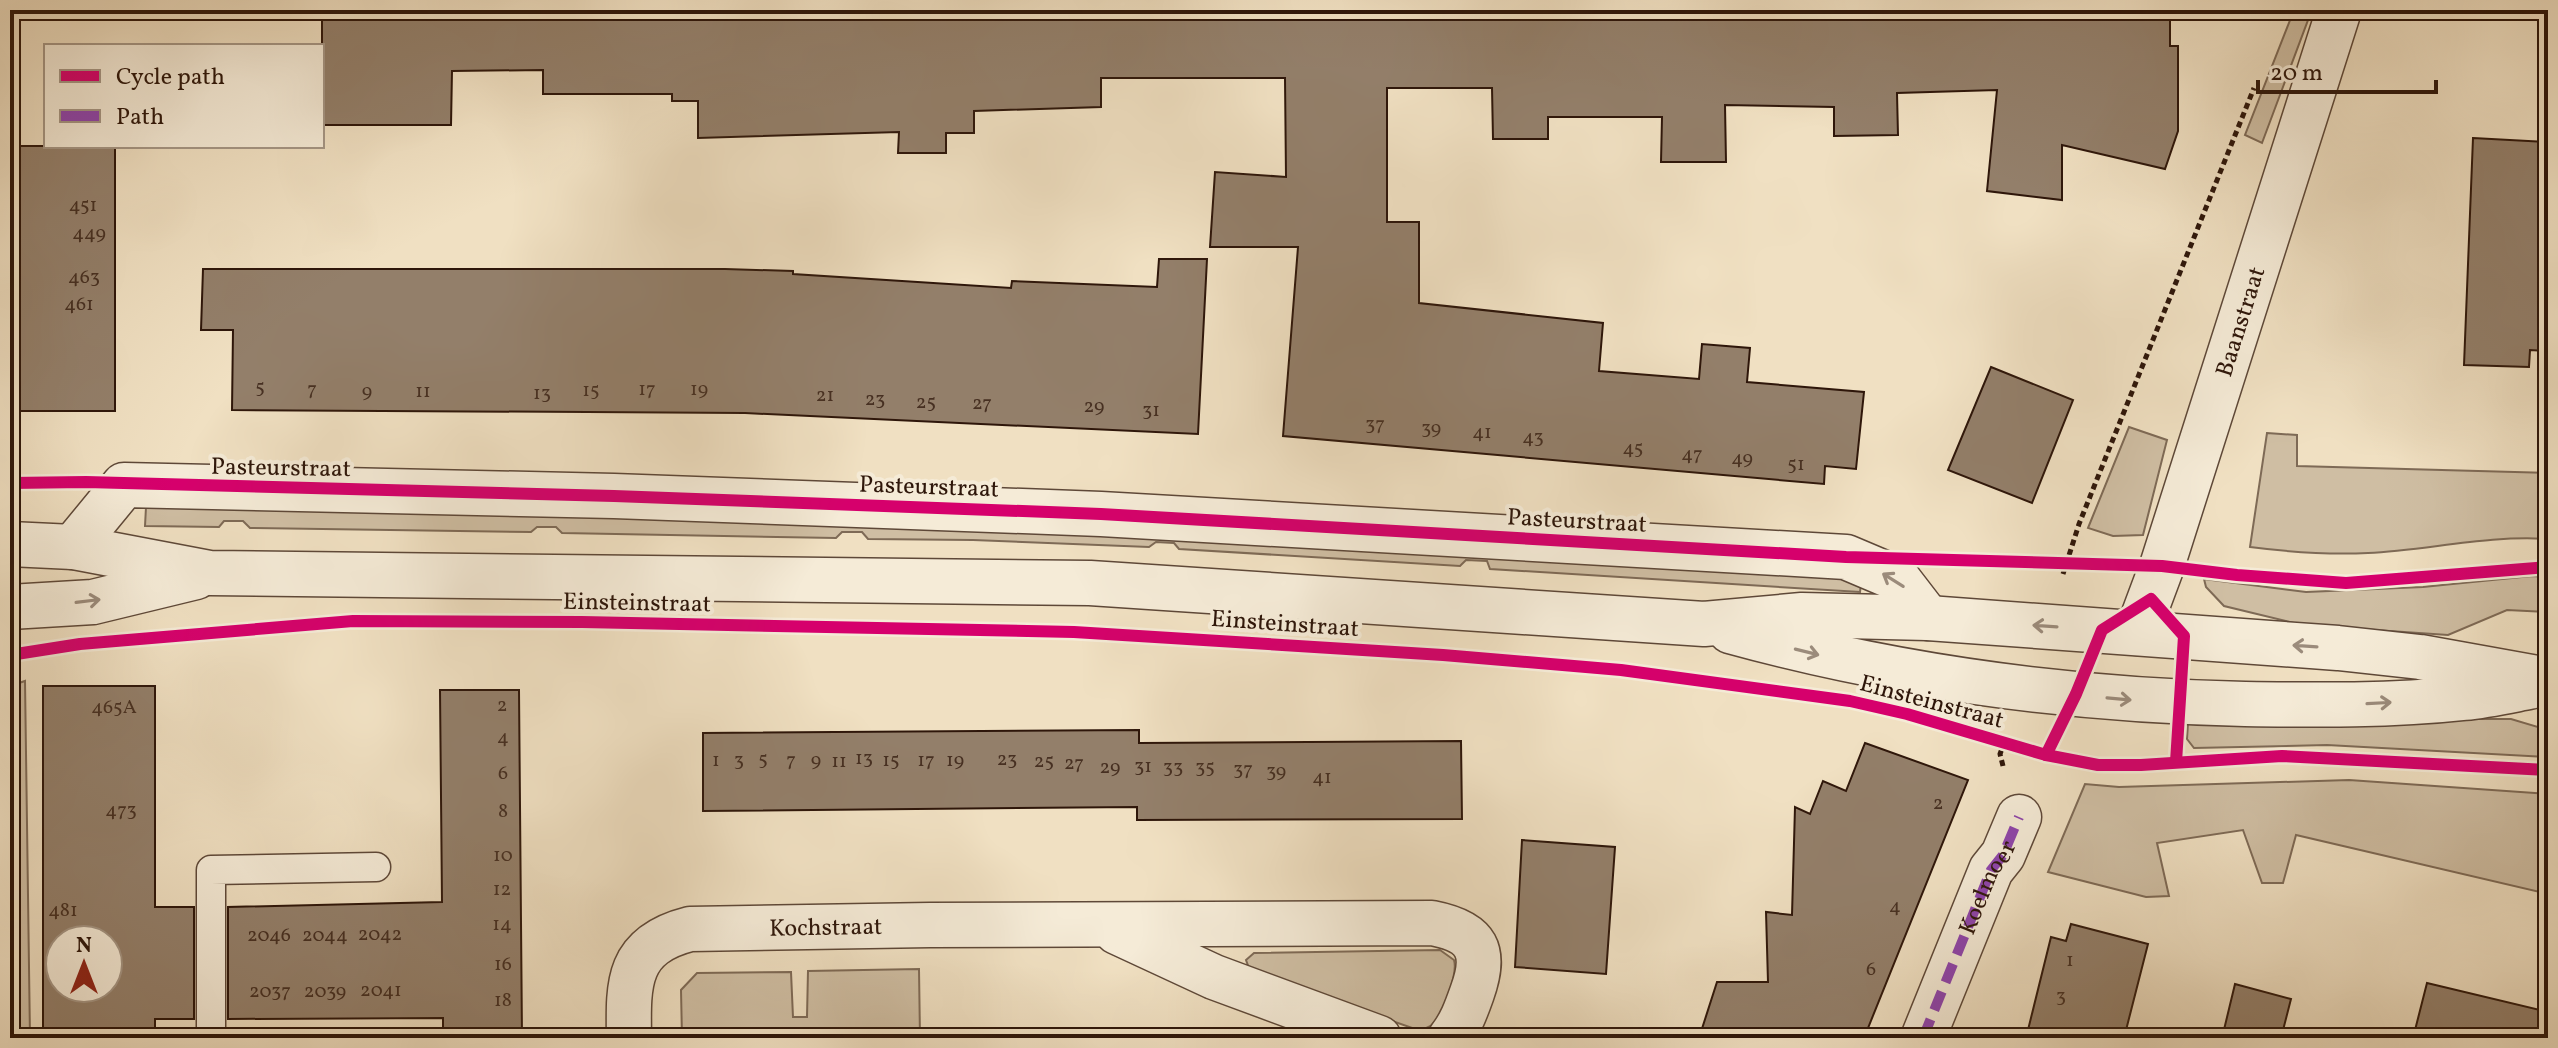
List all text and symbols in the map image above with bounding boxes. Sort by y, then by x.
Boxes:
legend [44,44,324,148]
scale bar [2258,44,2436,94]
text: 20 m [2270,57,2323,91]
text: Cycle path [116,61,225,95]
text: Path [116,101,164,135]
house number: 451 [69,192,97,220]
house number: 449 [72,220,106,248]
street label: Baanstraat [2208,263,2275,382]
house number: 463 [68,264,100,292]
house number: 461 [64,291,94,319]
house number: 5 [255,374,265,402]
house number: 7 [307,376,317,404]
house number: 17 [638,376,656,404]
house number: 19 [690,376,708,404]
house number: 15 [582,377,600,405]
house number: 9 [362,378,372,406]
house number: 11 [415,378,431,406]
house number: 13 [533,380,551,408]
house number: 21 [816,382,834,410]
house number: 23 [865,386,885,414]
house number: 25 [916,389,936,417]
house number: 27 [972,390,992,418]
house number: 29 [1084,393,1104,421]
house number: 31 [1142,397,1160,425]
house number: 37 [1365,411,1385,439]
house number: 39 [1421,415,1441,443]
house number: 41 [1472,419,1492,447]
house number: 43 [1522,424,1544,452]
house number: 45 [1623,435,1643,463]
house number: 47 [1681,441,1703,469]
house number: 49 [1731,445,1753,473]
street label: Pasteurstraat [211,451,351,487]
house number: 51 [1787,451,1805,479]
street label: Pasteurstraat [858,469,1000,507]
street label: Pasteurstraat [1506,501,1648,543]
one-way arrow [1883,571,1905,588]
street label: Einsteinstraat [563,586,711,622]
one-way arrow [74,594,101,609]
street label: Einsteinstraat [1210,603,1360,647]
one-way arrow [2032,618,2059,633]
one-way arrow [2292,638,2319,653]
one-way arrow [1793,645,1819,660]
street label: Einsteinstraat [1856,667,2007,739]
one-way arrow [2105,691,2132,706]
house number: 2 [497,692,507,720]
house number: 465A [91,694,137,722]
one-way arrow [2365,695,2392,710]
house number: 4 [497,724,509,752]
house number: 13 [855,745,873,773]
house number: 5 [758,746,768,774]
house number: 23 [997,746,1017,774]
house number: 1 [712,747,720,775]
house number: 3 [734,747,744,775]
house number: 7 [786,747,796,775]
house number: 9 [811,747,821,775]
house number: 15 [882,747,900,775]
house number: 17 [917,747,935,775]
house number: 19 [946,747,964,775]
house number: 11 [831,748,847,776]
house number: 25 [1034,748,1054,776]
house number: 27 [1064,750,1084,778]
house number: 31 [1134,753,1152,781]
house number: 29 [1100,754,1120,782]
house number: 33 [1163,754,1183,782]
house number: 35 [1195,754,1215,782]
house number: 37 [1233,756,1253,784]
house number: 39 [1266,758,1286,786]
house number: 6 [498,760,508,788]
house number: 41 [1312,764,1332,792]
house number: 2 [1933,790,1943,818]
house number: 473 [105,797,137,825]
house number: 8 [498,798,508,826]
street label: Koelmoer [1951,836,2026,940]
house number: 10 [493,842,513,870]
house number: 12 [493,876,511,904]
house number: 4 [1889,893,1901,921]
house number: 481 [48,897,78,925]
house number: 14 [492,911,512,939]
street label: Kochstraat [769,911,883,947]
house number: 2042 [358,921,402,949]
house number: 2046 [247,922,291,950]
house number: 2044 [302,922,348,950]
north arrow [44,924,124,1004]
text: N [76,931,92,962]
house number: 1 [2066,947,2074,975]
house number: 16 [494,951,512,979]
house number: 6 [1866,956,1876,984]
house number: 2041 [360,977,402,1005]
house number: 2037 [249,978,291,1006]
house number: 2039 [304,978,346,1006]
house number: 3 [2056,983,2066,1011]
house number: 18 [494,987,512,1015]

